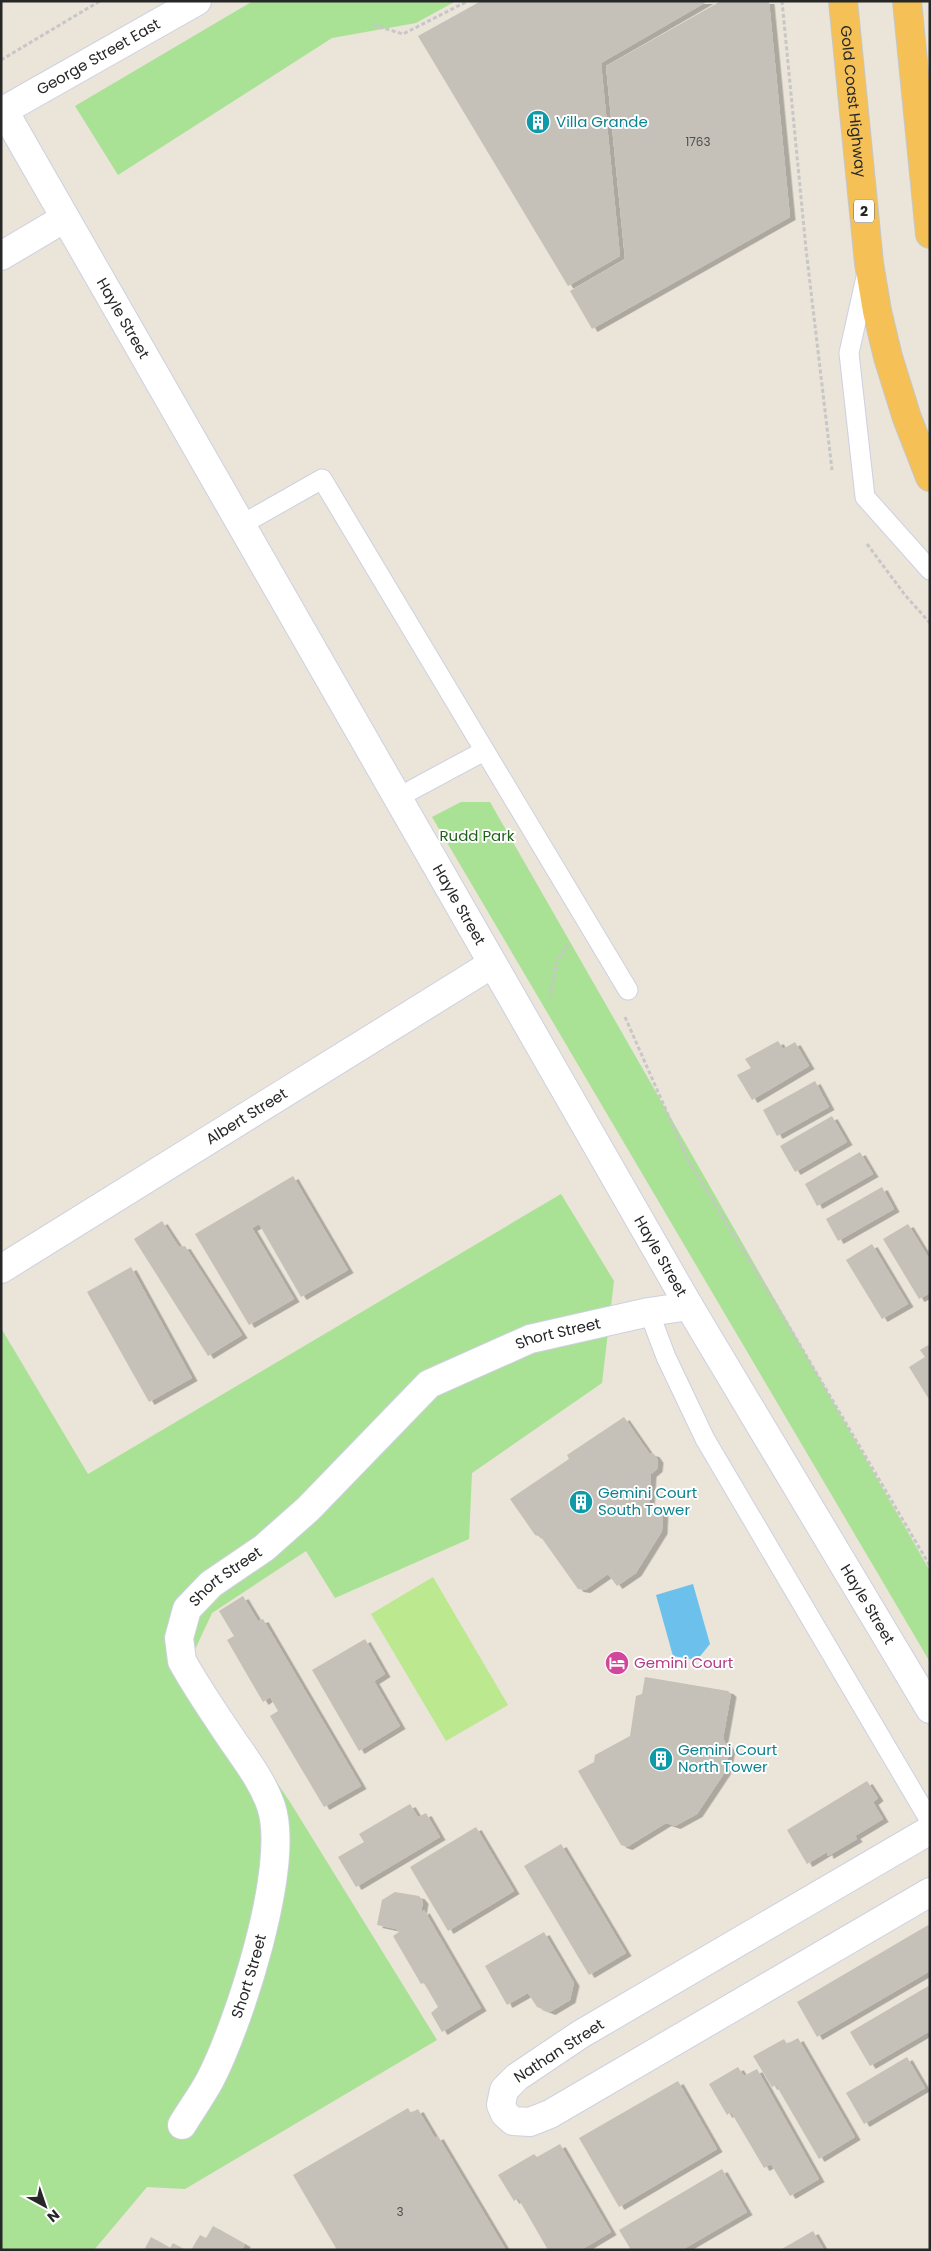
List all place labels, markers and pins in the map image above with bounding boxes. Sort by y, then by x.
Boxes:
building icon: Villa Grande [525,109,551,135]
place label: Villa Grande [556,111,648,132]
place label: Gemini Court South Tower [598,1482,697,1520]
building icon: Gemini Court South Tower [568,1489,594,1515]
hotel icon: Gemini Court [604,1650,630,1676]
place label: Gemini Court [634,1652,733,1673]
place label: Gemini Court North Tower [678,1739,777,1777]
building icon: Gemini Court North Tower [648,1746,674,1772]

